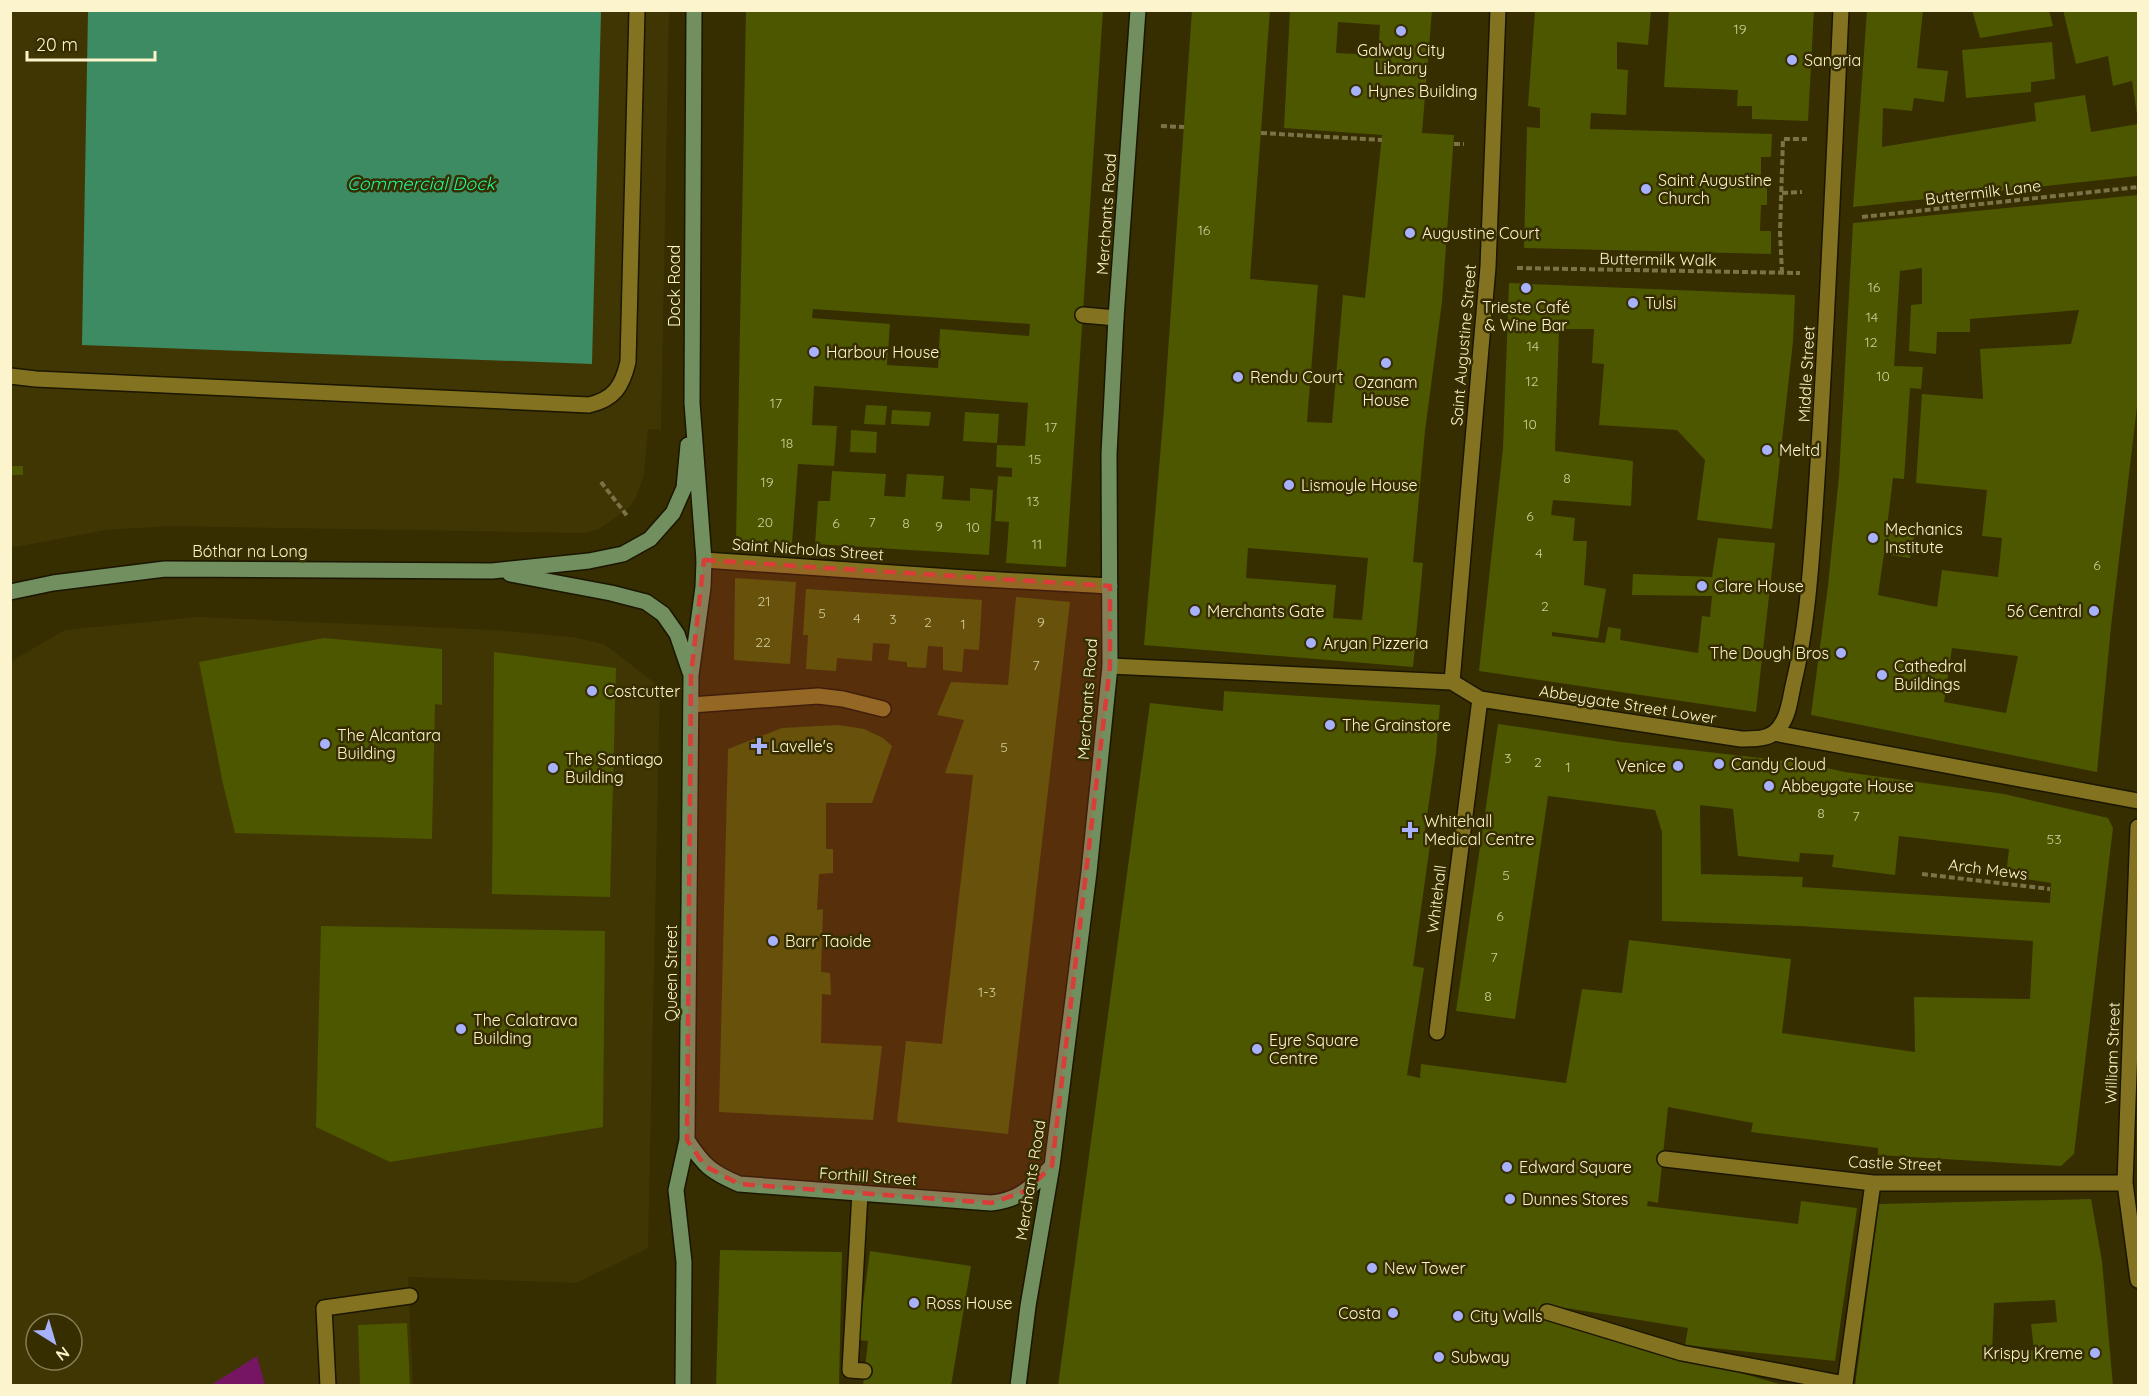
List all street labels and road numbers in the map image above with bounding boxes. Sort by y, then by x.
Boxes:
street label: Merchants Road [1092,153,1120,275]
street label: Buttermilk Lane [1924,175,2042,209]
street label: Dock Road [664,245,684,327]
street label: Buttermilk Walk [1599,248,1717,270]
street label: Saint Augustine Street [1446,263,1480,427]
street label: Middle Street [1793,325,1819,423]
street label: Saint Nicholas Street [731,534,885,564]
street label: Bóthar na Long [192,541,308,561]
street label: Merchants Road [1073,638,1101,760]
street label: Abbeygate Street Lower [1538,680,1718,728]
street label: Arch Mews [1947,854,2029,884]
street label: Whitehall [1422,864,1450,934]
street label: Queen Street [661,925,681,1021]
street label: William Street [2100,1002,2124,1104]
street label: Merchants Road [1011,1118,1049,1242]
street label: Castle Street [1848,1151,1942,1175]
street label: Forthill Street [818,1163,918,1189]

